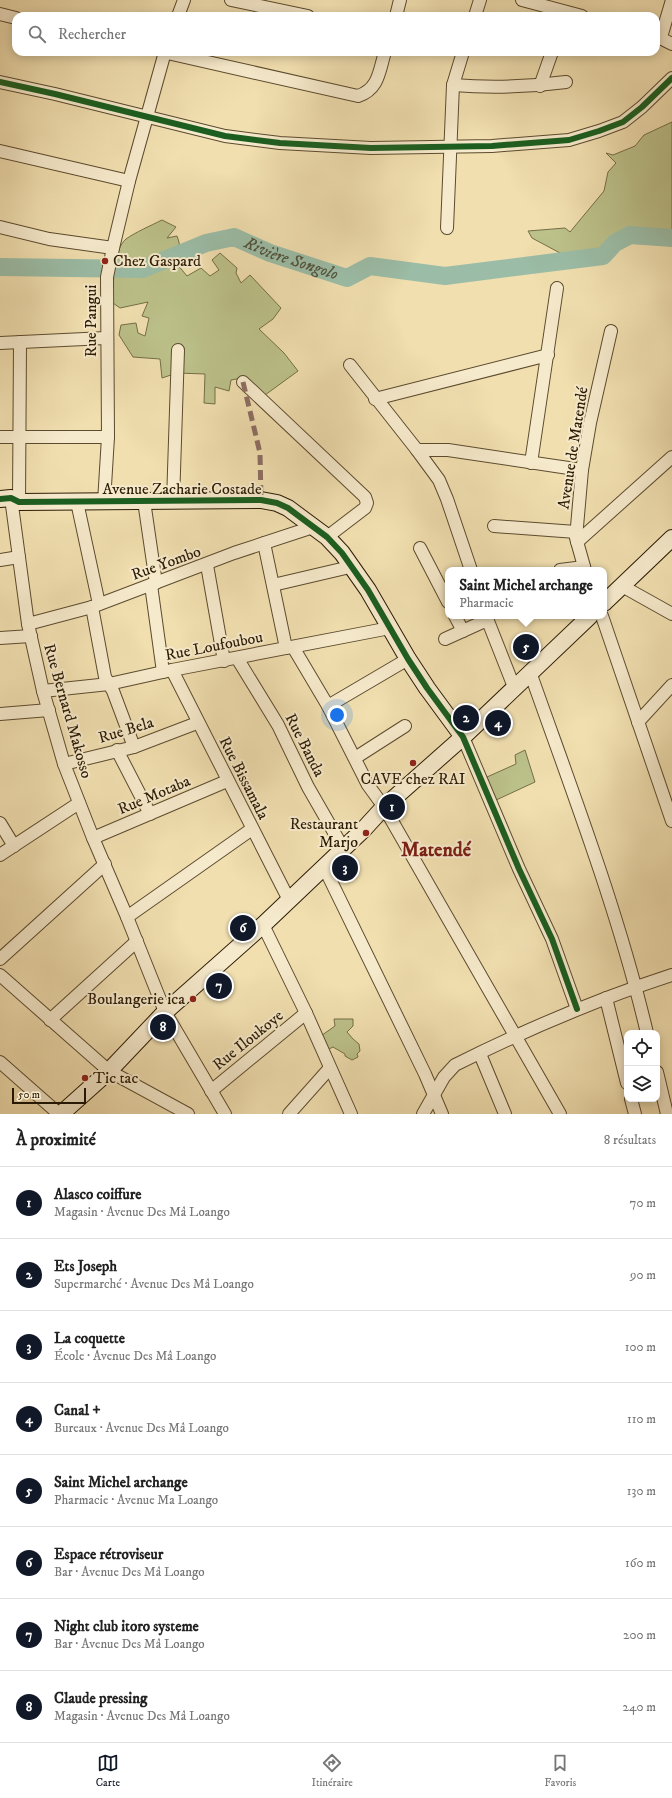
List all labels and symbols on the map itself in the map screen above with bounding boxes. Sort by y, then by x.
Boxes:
water label: Rivière Songolo [240,231,341,285]
place label: Chez Gaspard [113,251,201,271]
marker: Chez Gaspard [100,256,110,266]
street label: Rue Pangui [81,285,101,357]
street label: Avenue de Matendé [553,385,593,511]
street label: Avenue Zacharie Costade [102,479,262,499]
street label: Rue Yombo [129,541,204,585]
street label: Rue Loufoubou [164,627,265,665]
pin: 5 [513,632,539,662]
street label: Rue Bernard Makosso [39,641,97,781]
pin: 2 [453,703,479,733]
your location [327,705,347,725]
pin: 4 [485,708,511,738]
street label: Rue Banda [281,710,330,780]
street label: Rue Bela [96,712,156,748]
street label: Rue Bissamala [215,733,274,823]
marker: CAVE chez RAI [408,758,418,768]
place label: CAVE chez RAI [361,769,466,789]
street label: Rue Motaba [115,771,193,819]
pin: 1 [379,792,405,822]
place label: Restaurant Marjo [290,814,358,852]
marker: Restaurant Marjo [361,828,371,838]
district label: Matendé [401,838,472,863]
pin: 3 [332,853,358,883]
pin: 6 [230,913,256,943]
pin: 7 [206,971,232,1001]
place label: Boulangerie ica [87,989,185,1009]
marker: Boulangerie ica [188,994,198,1004]
street label: Rue Iloukoye [209,1005,288,1075]
pin: 8 [150,1012,176,1042]
place label: Tic tac [93,1068,138,1088]
marker: Tic tac [80,1073,90,1083]
scale bar [12,1086,86,1105]

